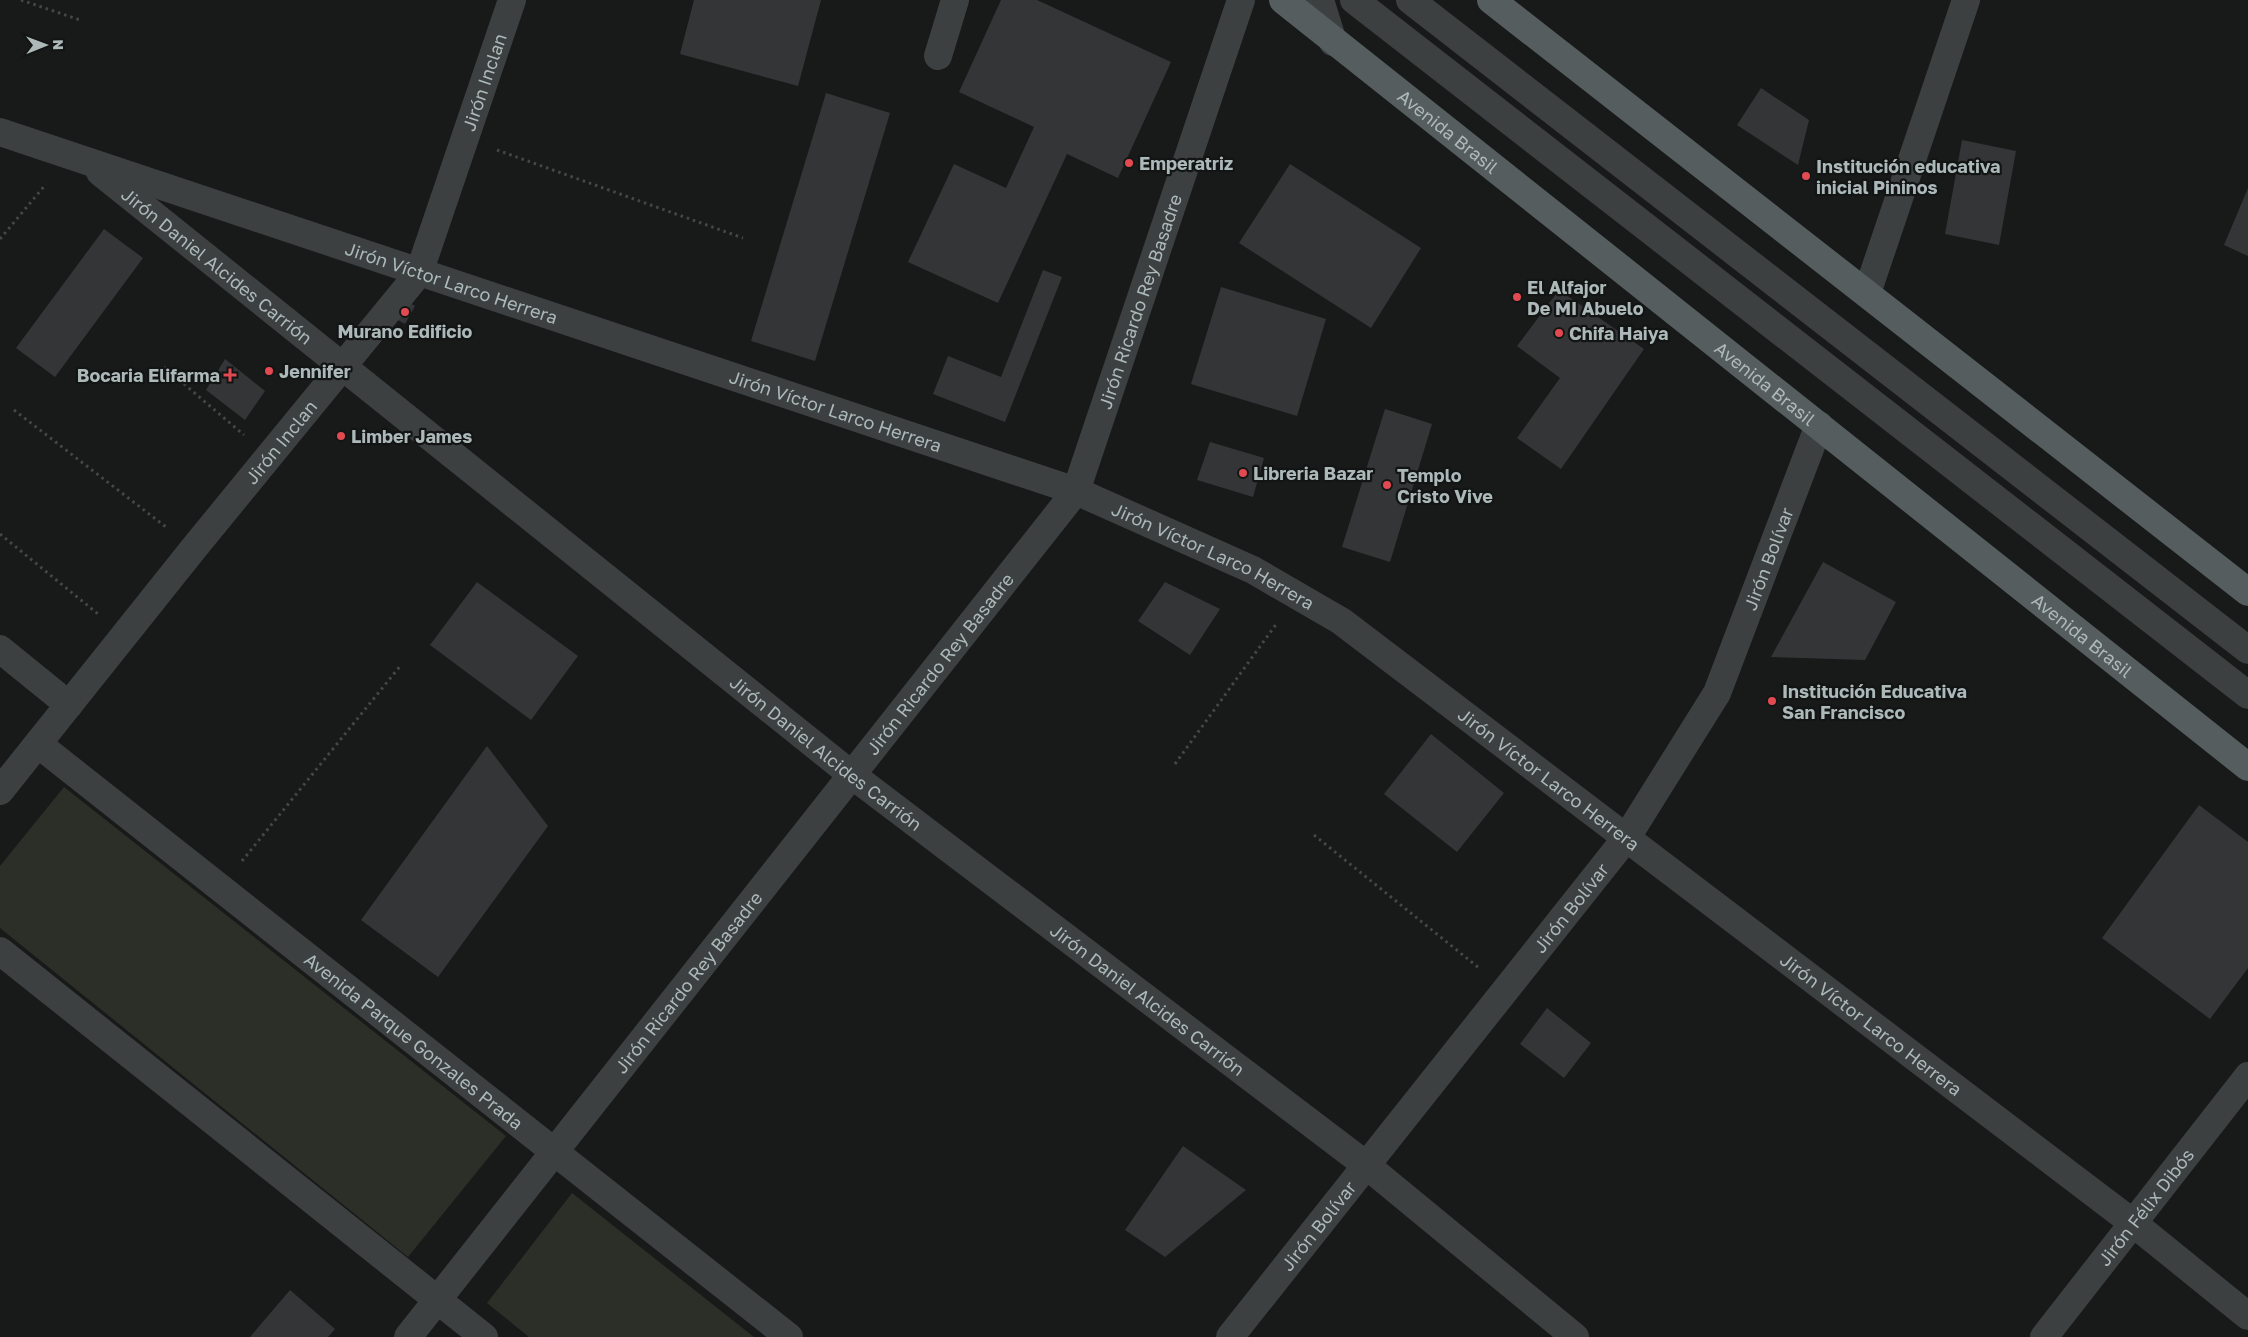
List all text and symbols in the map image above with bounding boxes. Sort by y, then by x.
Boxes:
north arrow [20,20,70,70]
street label: Jirón Inclan [457,30,511,134]
text: N [50,39,67,50]
street label: Avenida Brasil [1394,85,1503,178]
place label: Emperatriz [1139,152,1233,174]
place label: Institución educativa inicial Pininos [1816,155,2000,198]
marker: Emperatriz [1123,157,1135,169]
marker: Institución educativa inicial Pininos [1800,170,1812,182]
street label: Jirón Daniel Alcides Carrión [117,183,317,349]
street label: Jirón Ricardo Rey Basadre [1093,191,1186,412]
street label: Jirón Víctor Larco Herrera [343,237,560,328]
place label: El Alfajor De MI Abuelo [1527,276,1644,319]
marker: El Alfajor De MI Abuelo [1511,291,1523,303]
marker: Murano Edificio [399,306,411,318]
place label: Murano Edificio [338,320,473,342]
place label: Chifa Haiya [1569,322,1668,344]
marker: Chifa Haiya [1553,327,1565,339]
street label: Avenida Brasil [1711,337,1820,430]
place label: Jennifer [279,360,351,382]
place label: Bocaria Elifarma [77,364,220,386]
marker: Jennifer [263,365,275,377]
street label: Jirón Víctor Larco Herrera [727,365,945,456]
marker: Bocaria Elifarma [224,369,236,381]
street label: Jirón Inclan [240,396,321,488]
place label: Limber James [351,425,472,447]
marker: Limber James [335,430,347,442]
place label: Libreria Bazar [1253,462,1373,484]
place label: Templo Cristo Vive [1397,464,1493,507]
marker: Libreria Bazar [1237,467,1249,479]
marker: Templo Cristo Vive [1381,479,1393,491]
street label: Jirón Víctor Larco Herrera [1108,497,1318,614]
street label: Jirón Bolívar [1739,504,1798,613]
street label: Jirón Ricardo Rey Basadre [861,568,1018,759]
street label: Avenida Brasil [2028,589,2137,682]
street label: Jirón Daniel Alcides Carrión [726,671,927,835]
place label: Institución Educativa San Francisco [1782,680,1967,723]
marker: Institución Educativa San Francisco [1766,695,1778,707]
street label: Jirón Víctor Larco Herrera [1454,703,1644,855]
street label: Jirón Bolívar [1528,859,1613,957]
street label: Jirón Ricardo Rey Basadre [610,887,767,1078]
street label: Jirón Daniel Alcides Carrión [1046,919,1249,1080]
street label: Avenida Parque Gonzales Prada [300,948,528,1134]
street label: Jirón Víctor Larco Herrera [1776,948,1967,1100]
street label: Jirón Félix Dibós [2093,1144,2198,1270]
street label: Jirón Bolívar [1276,1177,1361,1275]

